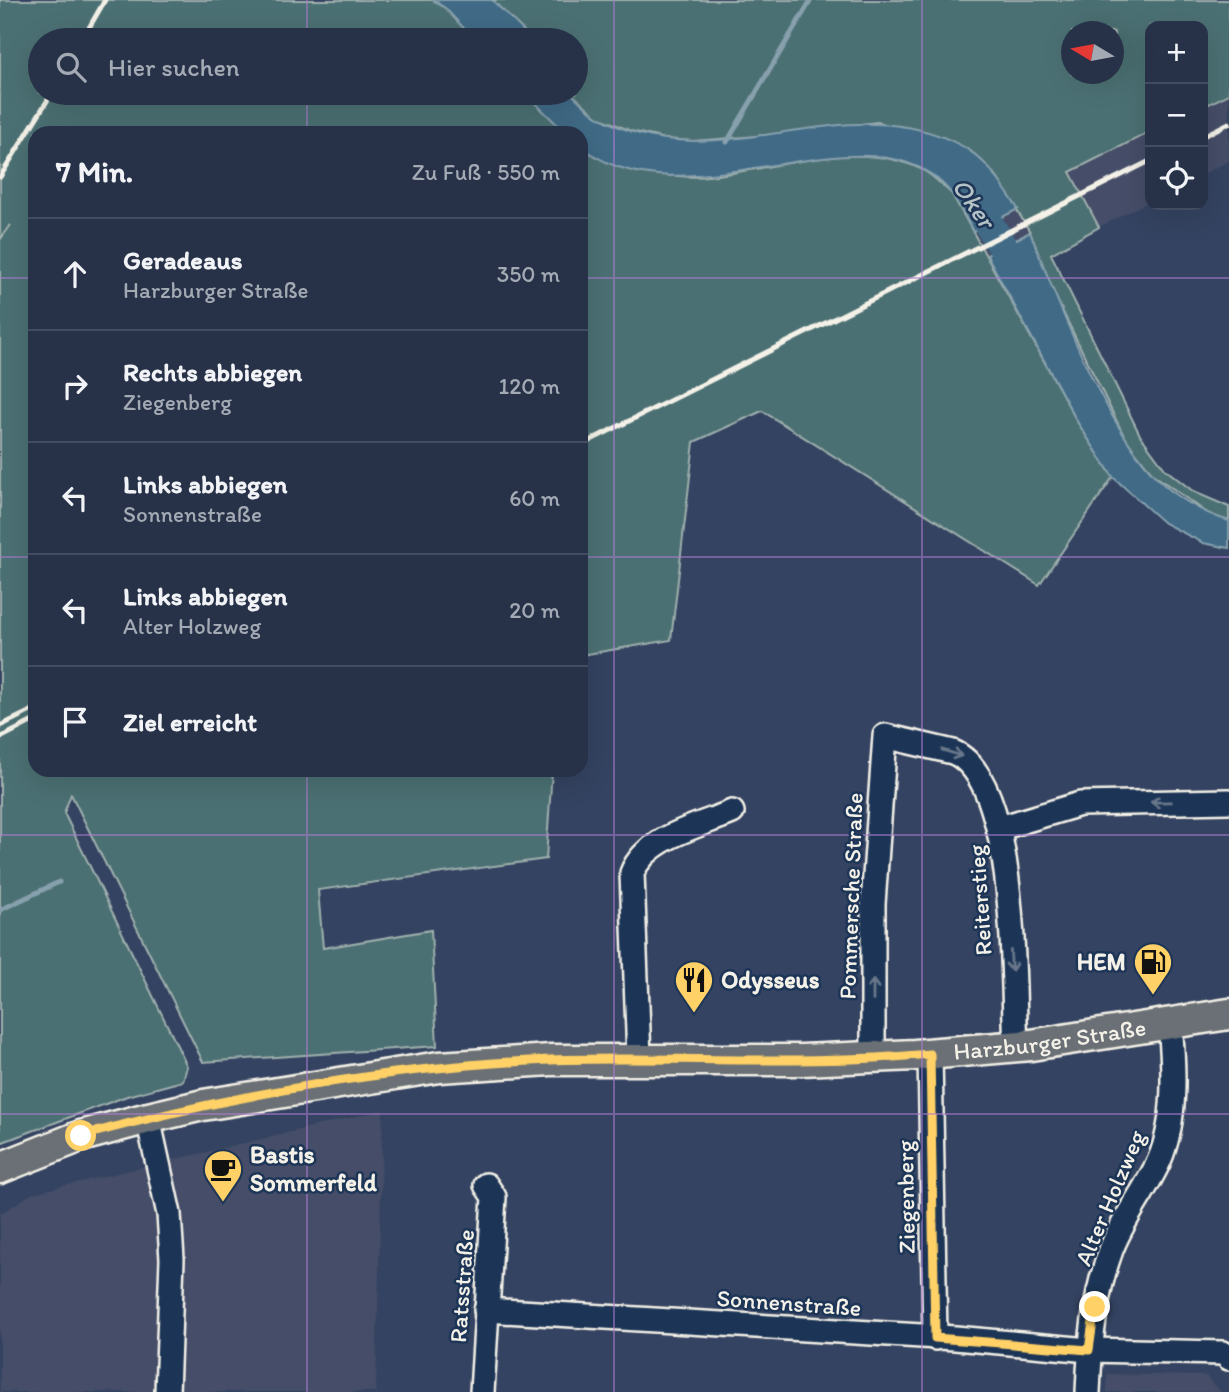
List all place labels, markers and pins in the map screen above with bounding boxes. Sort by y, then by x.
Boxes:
fuel station icon: HEM [1132,941,1174,996]
place label: HEM [1077,947,1126,976]
restaurant icon: Odysseus [673,959,715,1014]
place label: Odysseus [721,965,820,995]
place label: Bastis Sommerfeld [250,1140,378,1197]
cafe icon: Bastis Sommerfeld [202,1148,244,1203]

